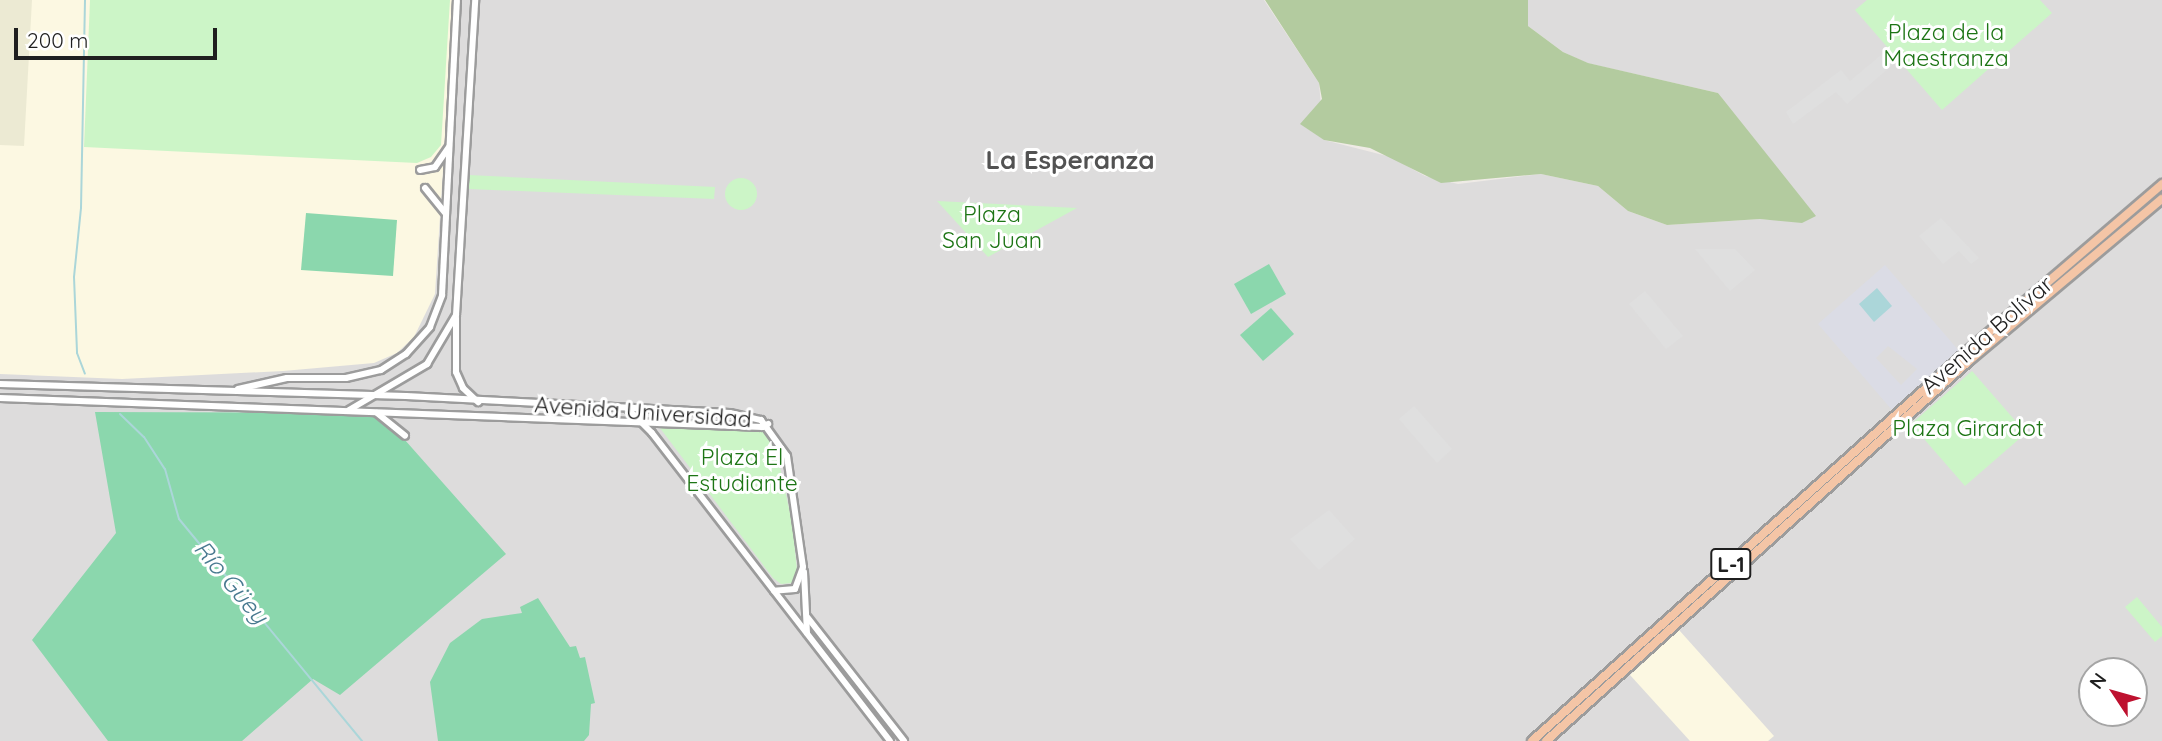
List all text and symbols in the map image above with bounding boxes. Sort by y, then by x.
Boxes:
scale bar [18,14,220,58]
park label: Plaza de la Maestranza [1883,18,2009,72]
text: 200 m [27,27,89,53]
district label: La Esperanza [986,144,1154,176]
park label: Plaza San Juan [942,200,1042,254]
street label: Avenida Bolívar [1915,270,2059,400]
street label: Avenida Universidad [533,391,753,433]
park label: Plaza Girardot [1892,414,2044,442]
park label: Plaza El Estudiante [686,443,798,497]
water label: Río Güey [188,535,274,629]
road number: L-1 [1710,546,1752,582]
north arrow [2078,657,2148,727]
text: N [2084,668,2111,694]

